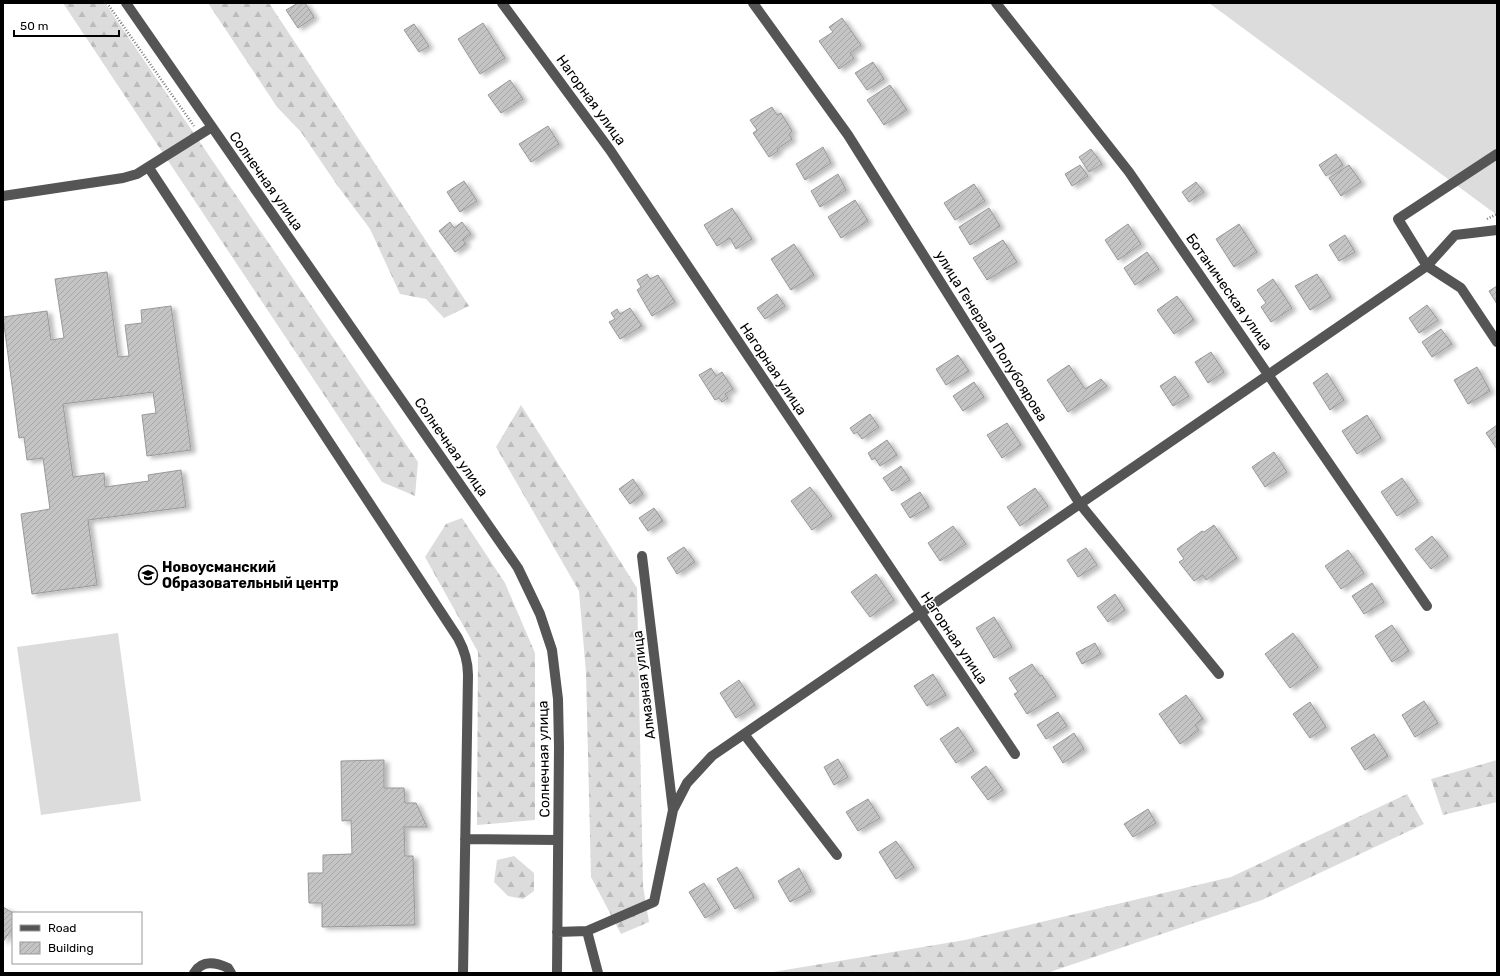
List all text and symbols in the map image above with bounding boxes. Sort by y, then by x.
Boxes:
scale bar [14,12,119,38]
text: 50 m [20,19,48,33]
street label: Нагорная улица [553,51,629,149]
street label: Солнечная улица [225,128,307,234]
street label: Ботаническая улица [1182,230,1276,354]
street label: улица Генерала Полубоярова [931,247,1051,425]
street label: Нагорная улица [736,320,810,418]
street label: Солнечная улица [410,394,492,500]
place label: Новоусманский Образовательный центр [162,559,339,592]
school or university icon: Новоусманский Образовательный центр [137,564,159,586]
street label: Нагорная улица [917,589,991,687]
street label: Алмазная улица [629,630,659,740]
street label: Солнечная улица [534,700,554,818]
legend [12,912,142,964]
text: Road [48,921,76,935]
text: Building [48,941,94,955]

